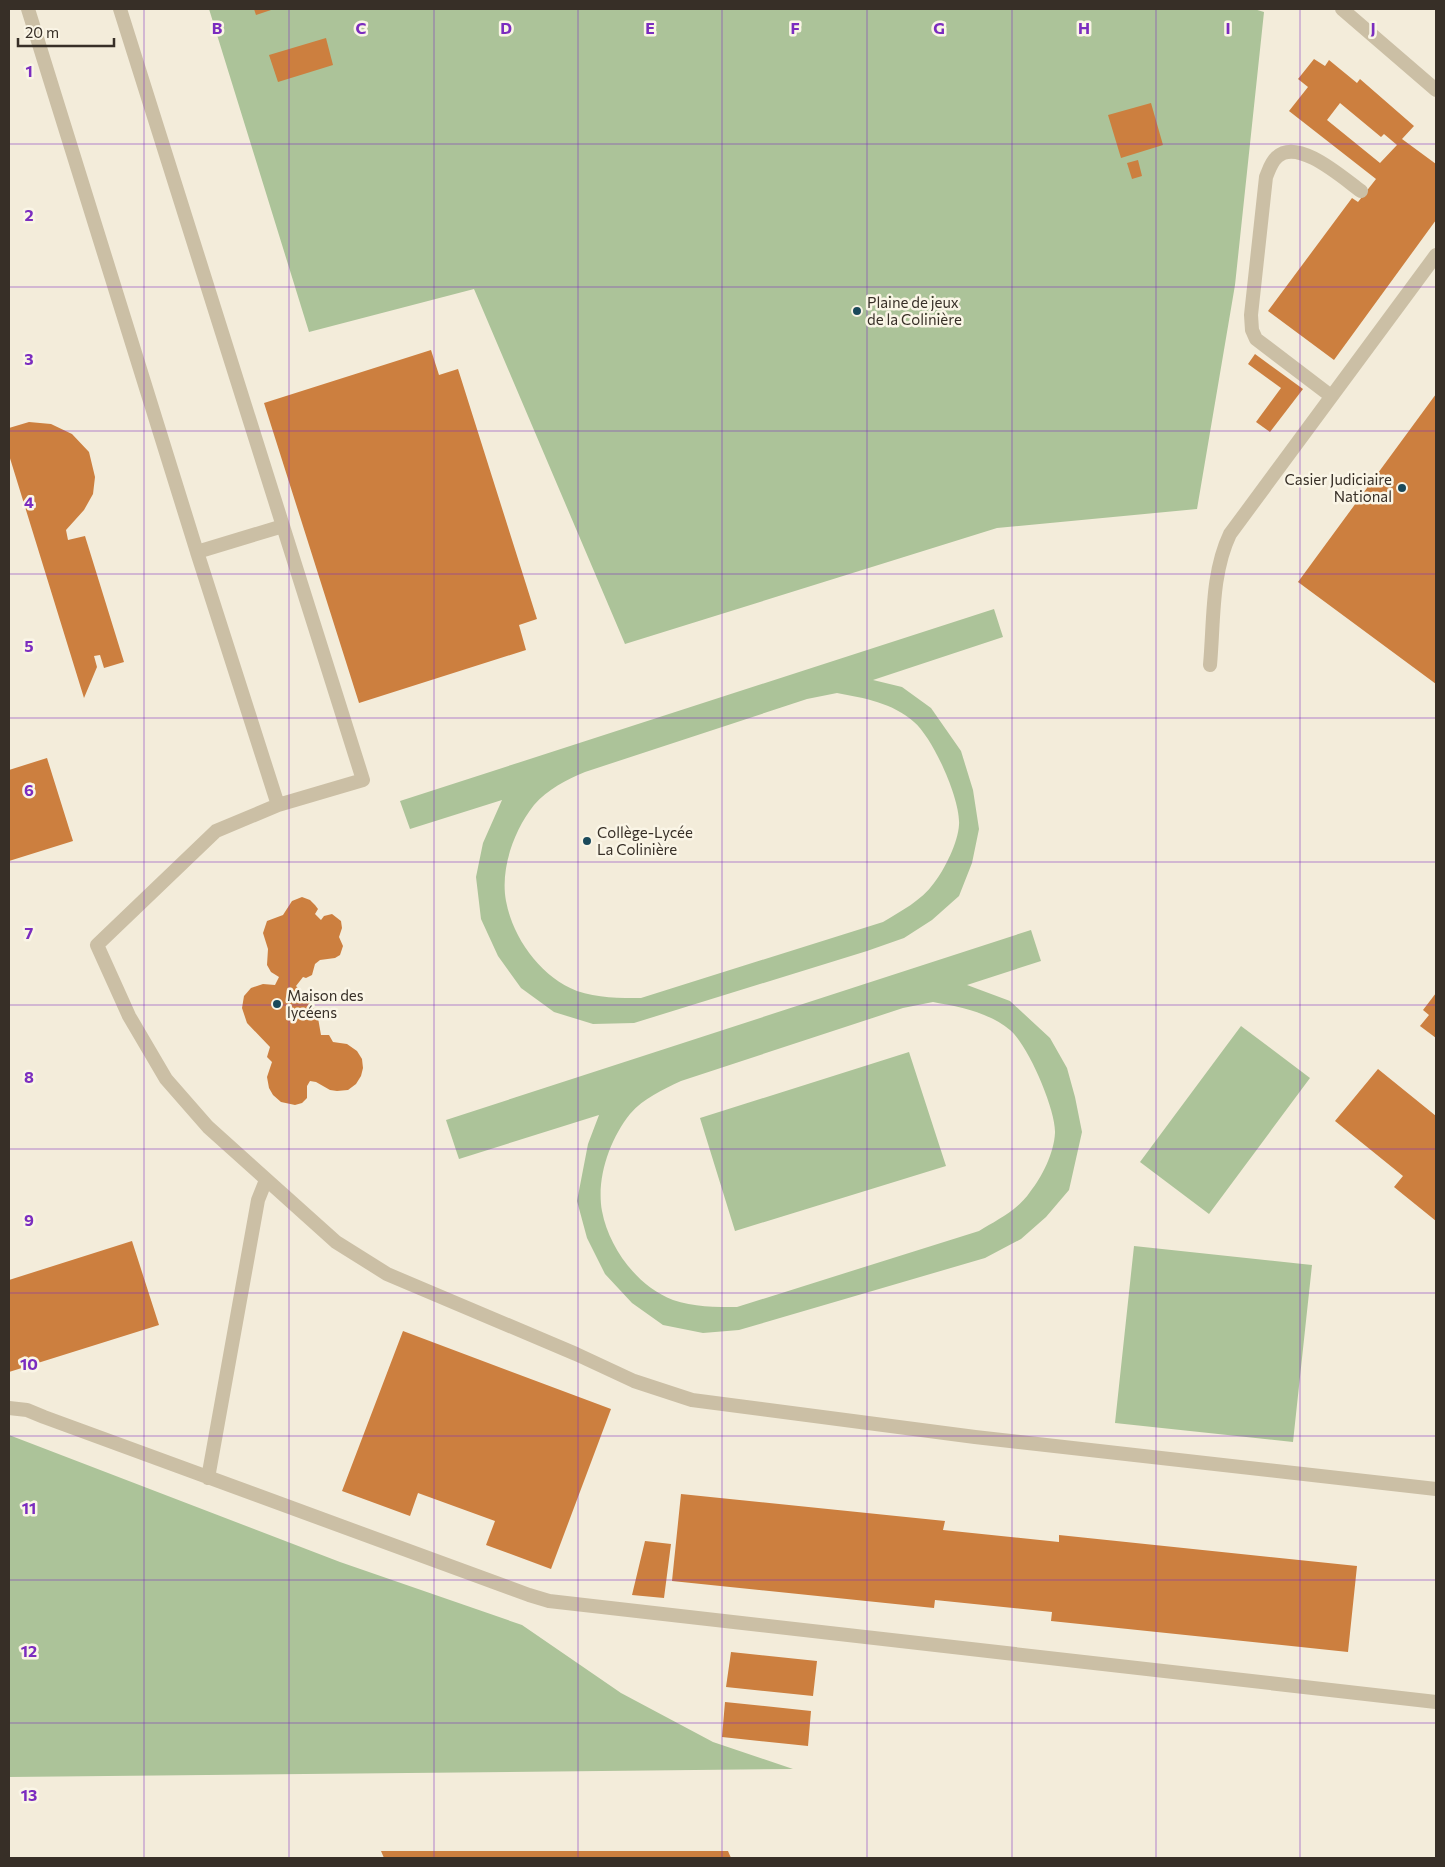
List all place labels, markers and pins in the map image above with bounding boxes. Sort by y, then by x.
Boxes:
place label: Plaine de jeux de la Colinière [867,293,962,328]
marker: Plaine de jeux de la Colinière [851,305,863,317]
place label: Casier Judiciaire National [1285,470,1392,505]
marker: Casier Judiciaire National [1396,482,1408,494]
place label: Collège-Lycée La Colinière [597,823,693,858]
marker: Collège-Lycée La Colinière [581,835,593,847]
place label: Maison des lycéens [287,986,364,1021]
marker: Maison des lycéens [271,998,283,1010]

